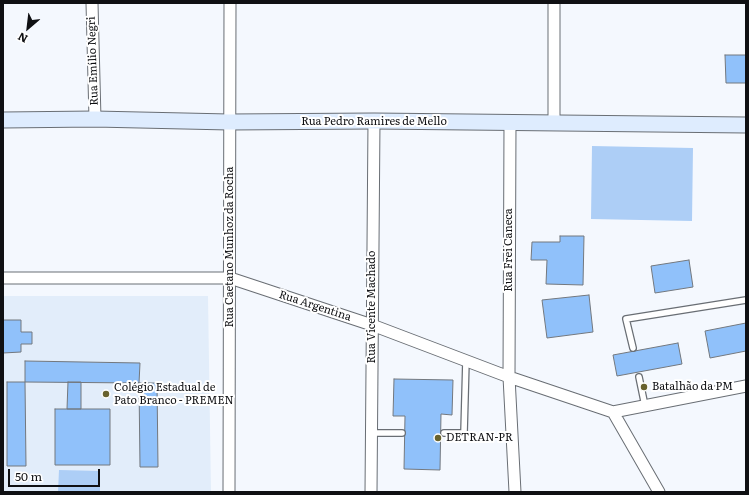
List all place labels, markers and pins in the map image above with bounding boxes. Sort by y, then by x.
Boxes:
place label: Batalhão da PM [652,380,733,394]
place label: Colégio Estadual de Pato Branco - PREMEN [114,381,234,407]
marker: Batalhão da PM [639,382,649,392]
marker: Colégio Estadual de Pato Branco - PREMEN [101,389,111,399]
place label: DETRAN-PR [446,431,513,445]
marker: DETRAN-PR [433,433,443,443]

